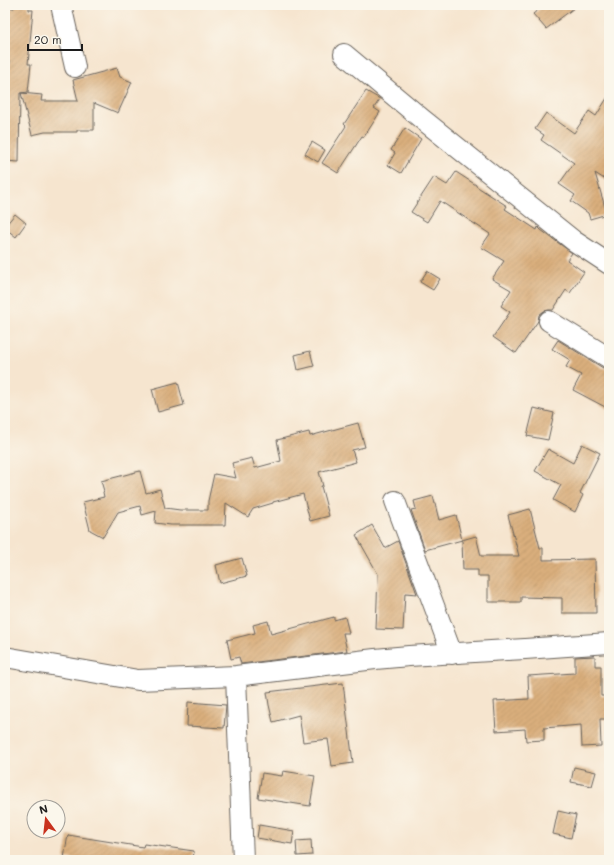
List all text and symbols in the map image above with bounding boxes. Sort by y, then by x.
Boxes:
scale bar [28,26,82,52]
text: 20 m [34,31,62,47]
north arrow [26,799,66,839]
text: N [37,801,49,817]

